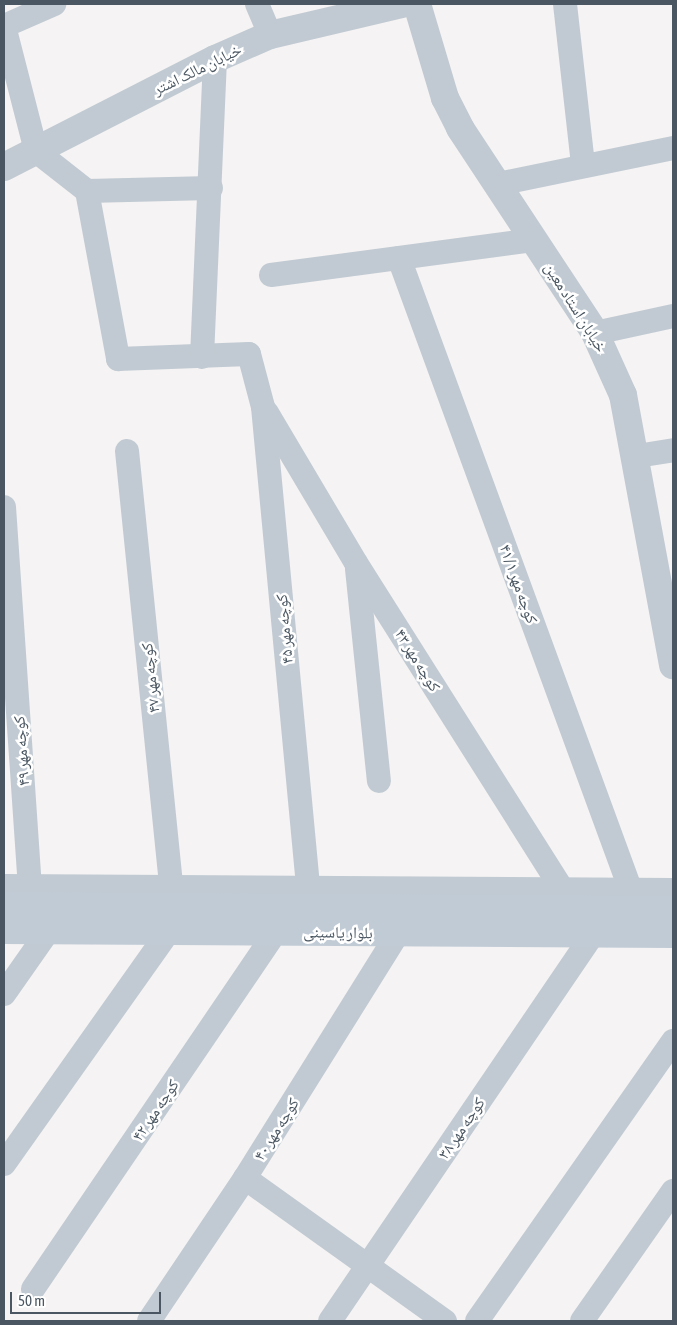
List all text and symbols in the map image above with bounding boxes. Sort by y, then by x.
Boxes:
street label: خیابان مالک اشتر [150,39,244,99]
street label: خیابان استاد معین [541,259,611,355]
street label: کوچه مهر ۴۱/۱ [496,542,542,626]
street label: کوچه مهر ۴۵ [271,593,297,665]
street label: کوچه مهر ۴۳ [391,625,445,695]
street label: کوچه مهر ۴۷ [137,642,163,714]
street label: کوچه مهر ۴۹ [9,715,33,787]
street label: بلوار یاسینی [303,922,373,942]
street label: کوچه مهر ۴۲ [127,1076,183,1144]
street label: کوچه مهر ۴۰ [249,1094,303,1164]
street label: کوچه مهر ۳۸ [433,1094,489,1162]
scale bar [12,1282,164,1314]
text: 50 m [18,1292,45,1309]

